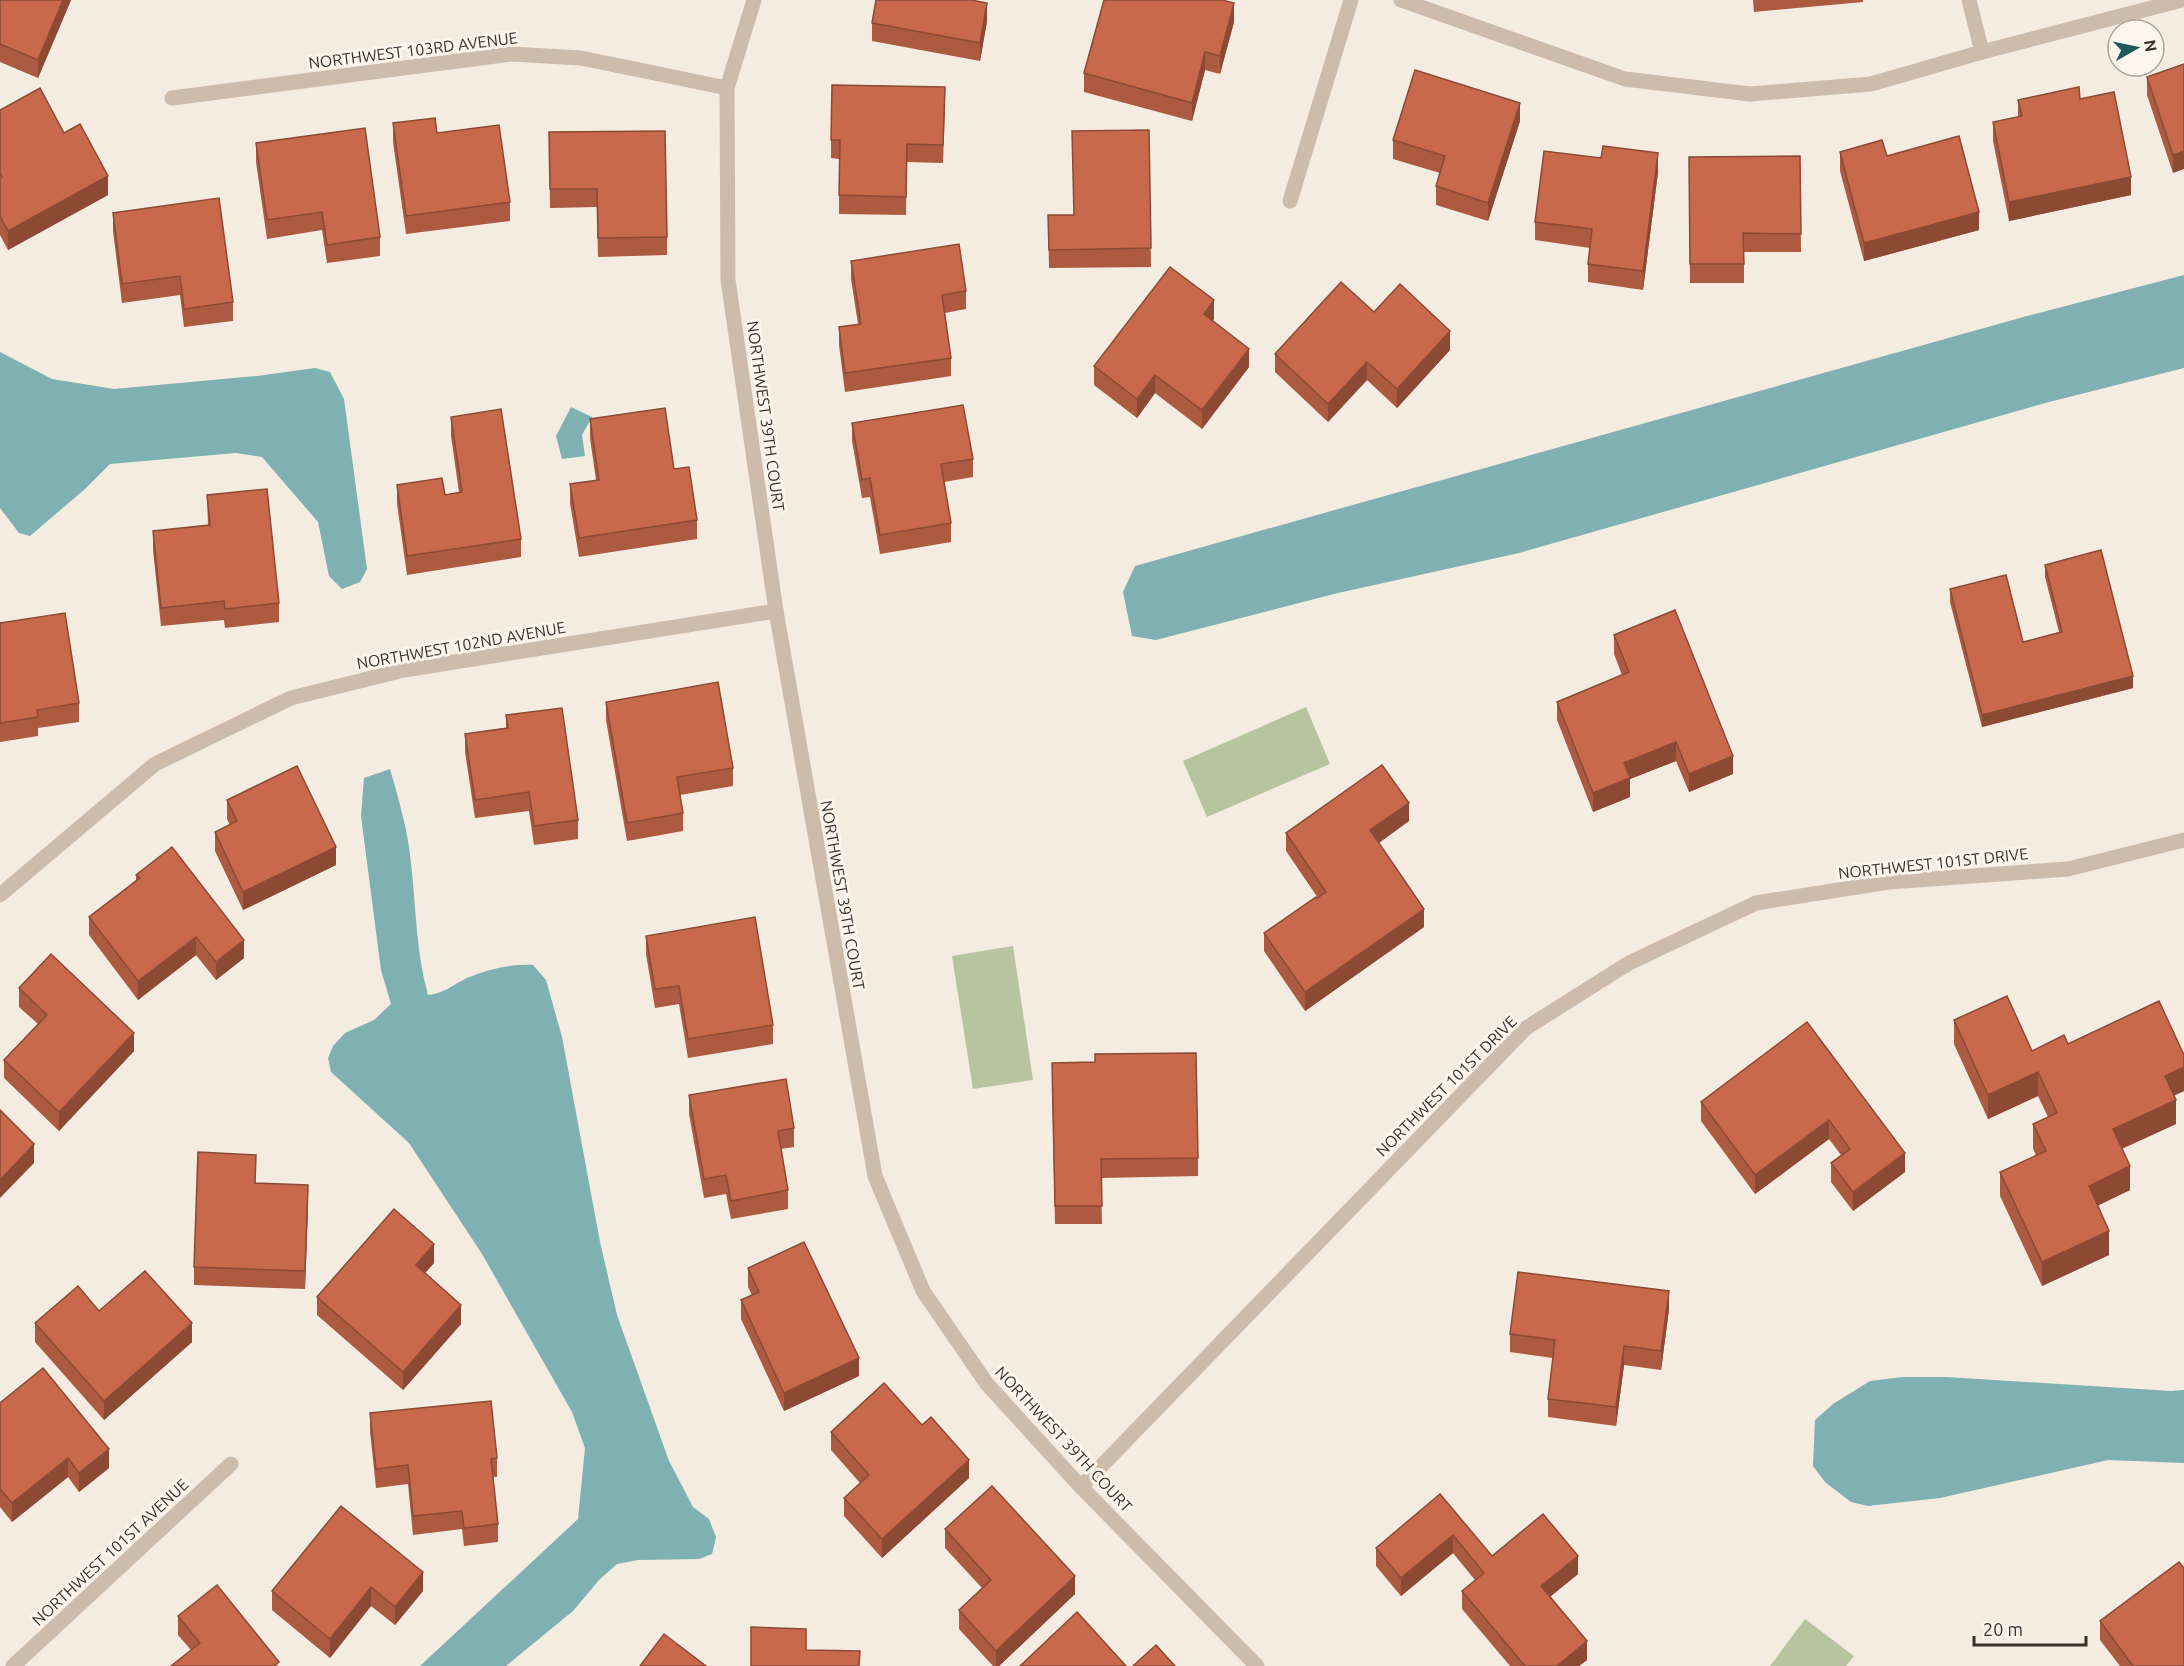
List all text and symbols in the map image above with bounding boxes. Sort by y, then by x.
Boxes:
north arrow [2106,18,2166,78]
street label: NORTHWEST 103RD AVENUE [307,28,519,72]
text: N [2141,38,2161,53]
street label: NORTHWEST 39TH COURT [744,320,788,512]
street label: NORTHWEST 102ND AVENUE [355,618,567,672]
street label: NORTHWEST 39TH COURT [817,799,869,991]
street label: NORTHWEST 101ST DRIVE [1837,844,2029,882]
street label: NORTHWEST 101ST DRIVE [1372,1012,1520,1160]
street label: NORTHWEST 39TH COURT [992,1363,1136,1515]
street label: NORTHWEST 101ST AVENUE [28,1475,192,1629]
scale bar [1974,1609,2086,1647]
text: 20 m [1983,1619,2023,1639]

